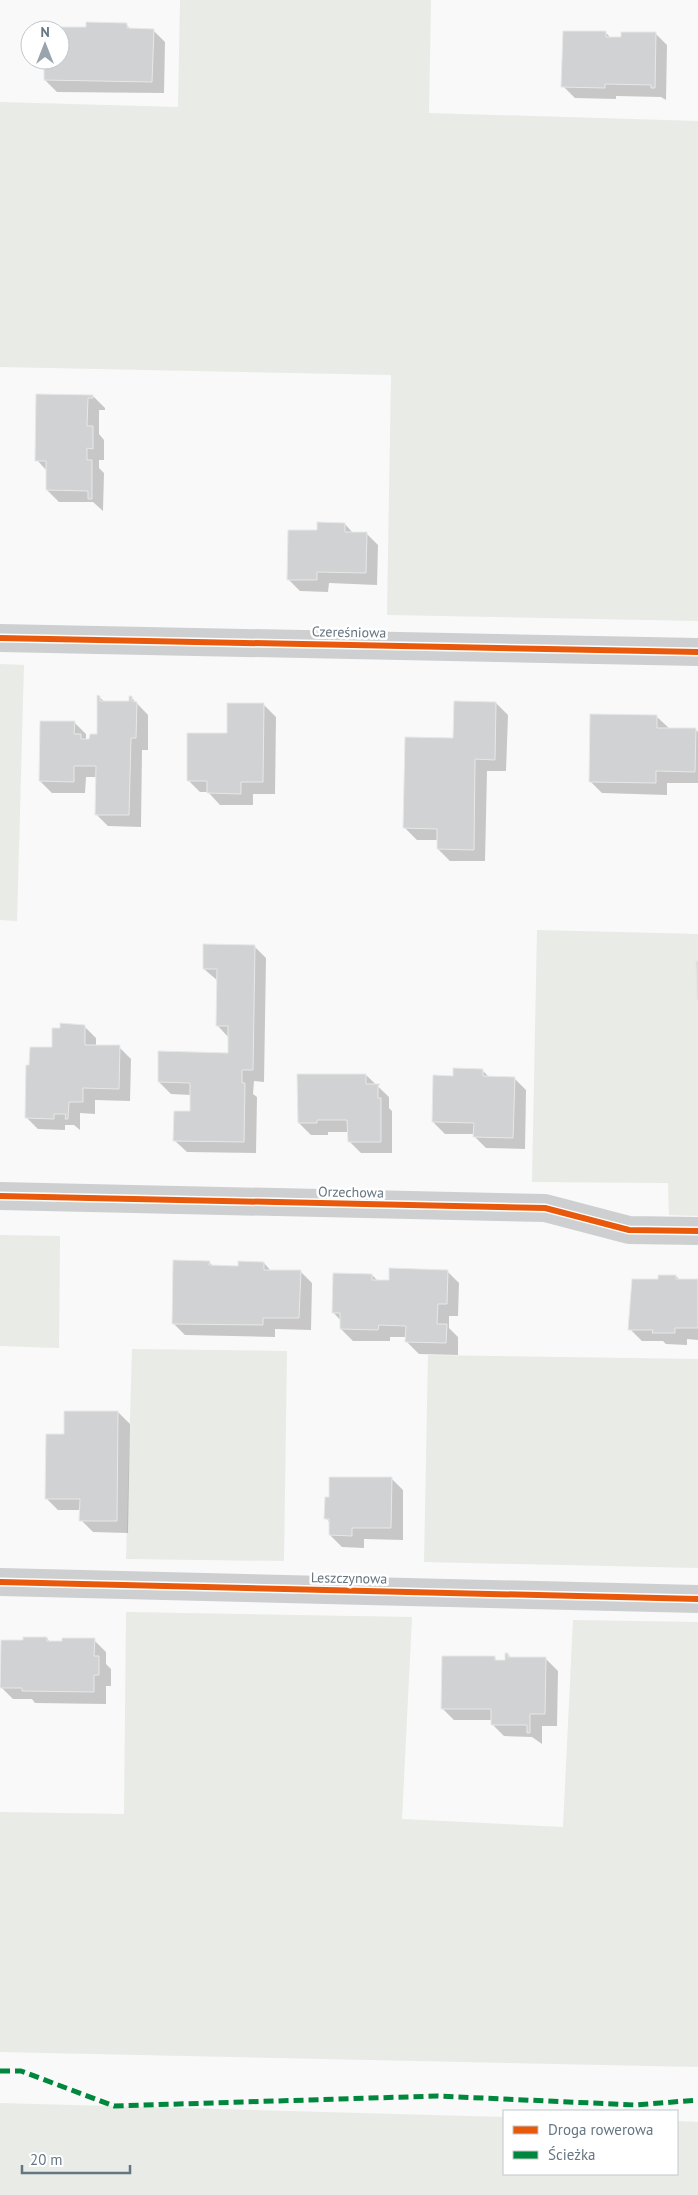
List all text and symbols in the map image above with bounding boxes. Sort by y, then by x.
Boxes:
north arrow [20,20,70,70]
text: N [40,23,50,41]
street label: Czereśniowa [312,622,386,642]
street label: Orzechowa [318,1182,384,1202]
street label: Leszczynowa [311,1568,387,1588]
legend [503,2110,678,2175]
text: Droga rowerowa [548,2120,653,2139]
scale bar [22,2142,130,2174]
text: Ścieżka [548,2145,596,2164]
text: 20 m [30,2150,63,2169]

